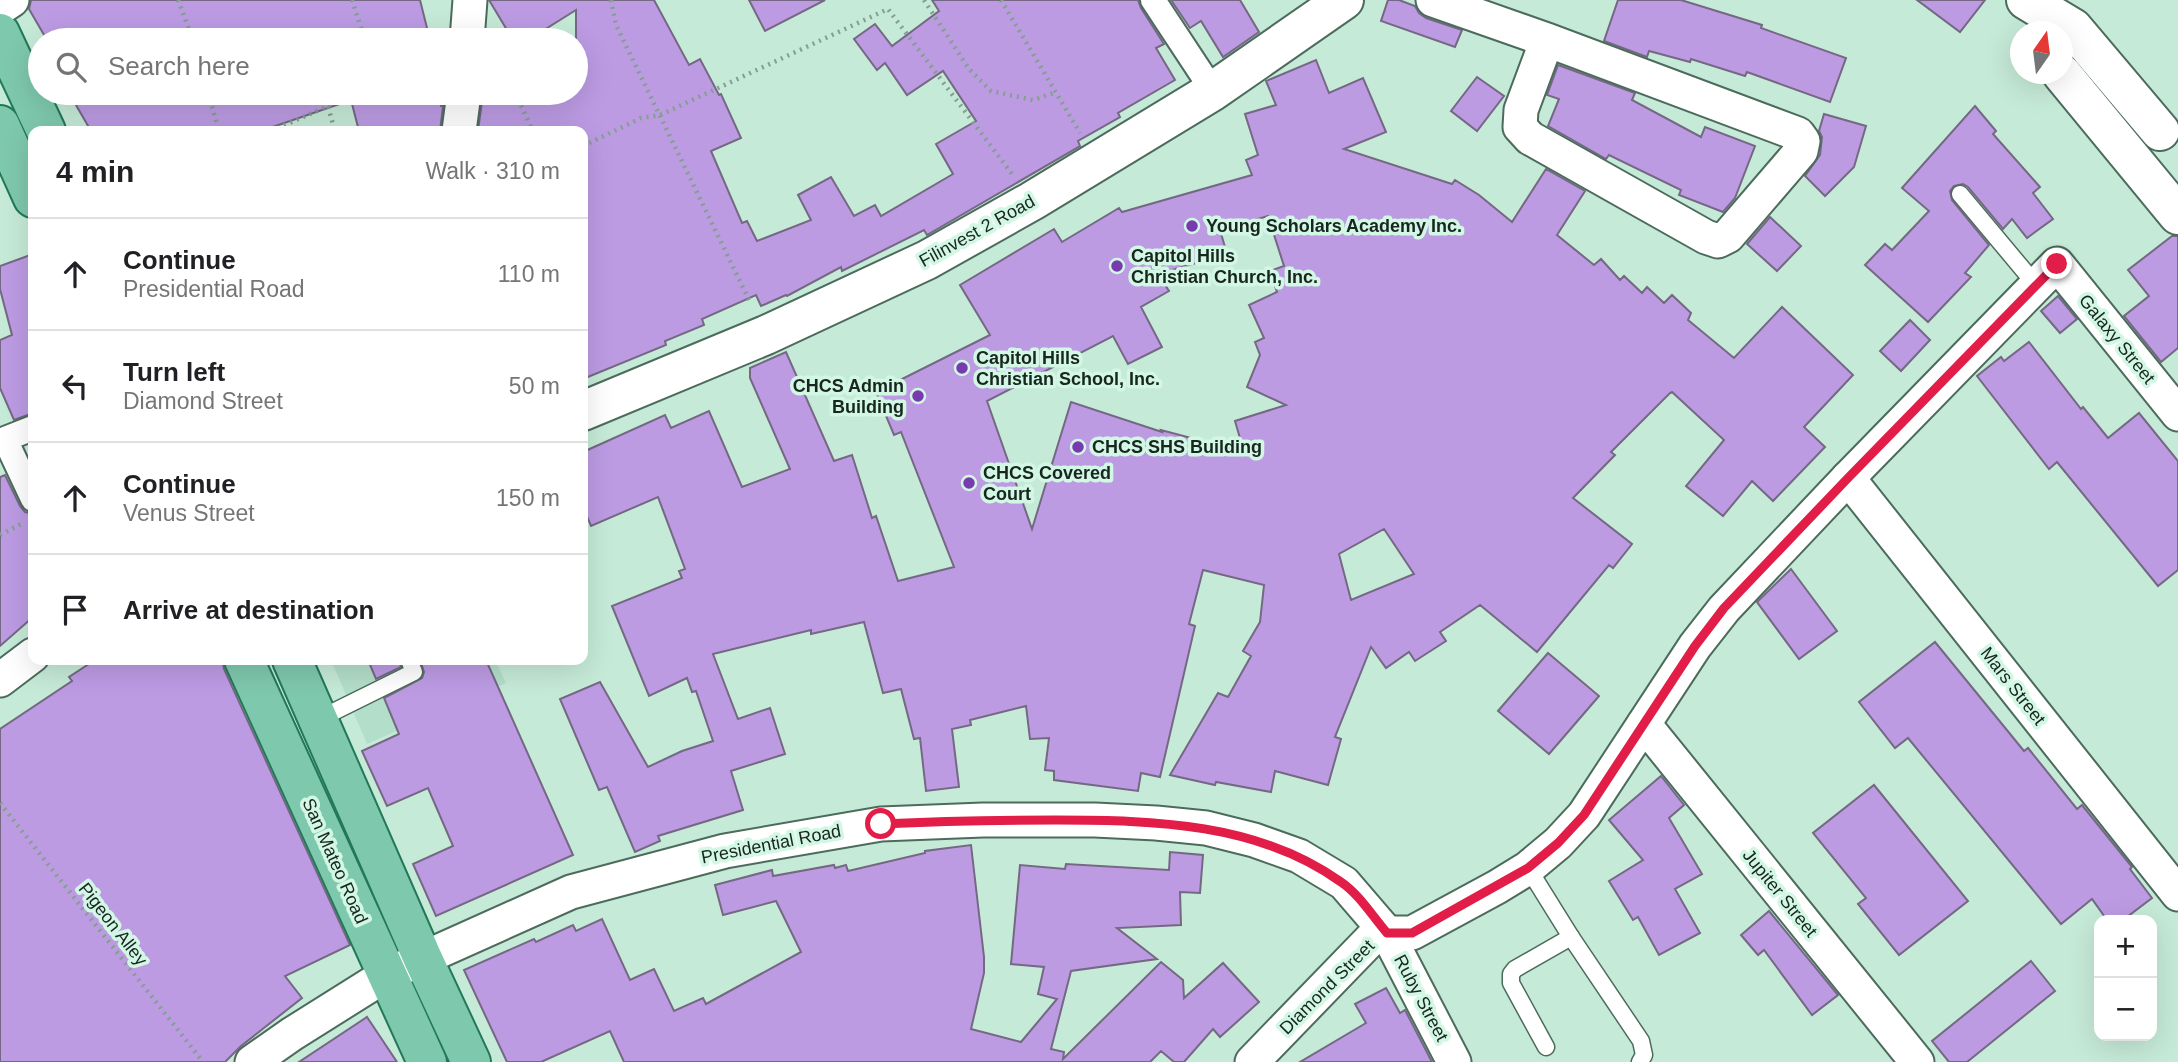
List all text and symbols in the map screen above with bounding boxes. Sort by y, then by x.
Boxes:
north arrow [2010,21,2073,84]
search box [28,28,588,105]
icon: search [52,48,90,86]
text: Search here [108,51,250,81]
text: 4 min [56,155,134,188]
text: Walk · 310 m [425,158,560,184]
street label: Filinvest 2 Road [916,191,1038,271]
place label: Young Scholars Academy Inc. [1206,216,1462,236]
marker: Young Scholars Academy Inc. [1184,218,1200,234]
text: Continue [123,245,236,275]
place label: Capitol Hills Christian Church, Inc. [1131,246,1318,287]
route end [2041,248,2072,279]
icon: ahead [56,255,94,293]
marker: Capitol Hills Christian Church, Inc. [1109,258,1125,274]
text: 110 m [498,261,560,287]
text: Presidential Road [123,276,305,302]
street label: Galaxy Street [2075,290,2159,388]
place label: Capitol Hills Christian School, Inc. [976,348,1160,389]
text: Turn left [123,357,225,387]
marker: Capitol Hills Christian School, Inc. [954,360,970,376]
icon: left [56,367,94,405]
text: 50 m [509,373,560,399]
place label: CHCS Admin Building [793,376,904,417]
text: Diamond Street [123,388,283,414]
marker: CHCS Admin Building [910,388,926,404]
place label: CHCS SHS Building [1092,437,1262,457]
marker: CHCS SHS Building [1070,439,1086,455]
place label: CHCS Covered Court [983,463,1111,504]
text: Continue [123,469,236,499]
marker: CHCS Covered Court [961,475,977,491]
icon: ahead [56,479,94,517]
text: 150 m [496,485,560,511]
text: Venus Street [123,500,255,526]
icon: arrive [56,591,94,629]
text: Arrive at destination [123,595,374,625]
street label: Mars Street [1976,643,2050,729]
street label: San Mateo Road [298,795,372,927]
route start [865,808,896,839]
street label: Presidential Road [699,821,843,867]
street label: Jupiter Street [1739,845,1821,941]
street label: Pigeon Alley [75,879,151,969]
map controls [2094,915,2157,1041]
button: + [2094,915,2157,978]
street label: Diamond Street [1276,936,1378,1038]
street label: Ruby Street [1390,951,1452,1045]
button: − [2094,978,2157,1041]

